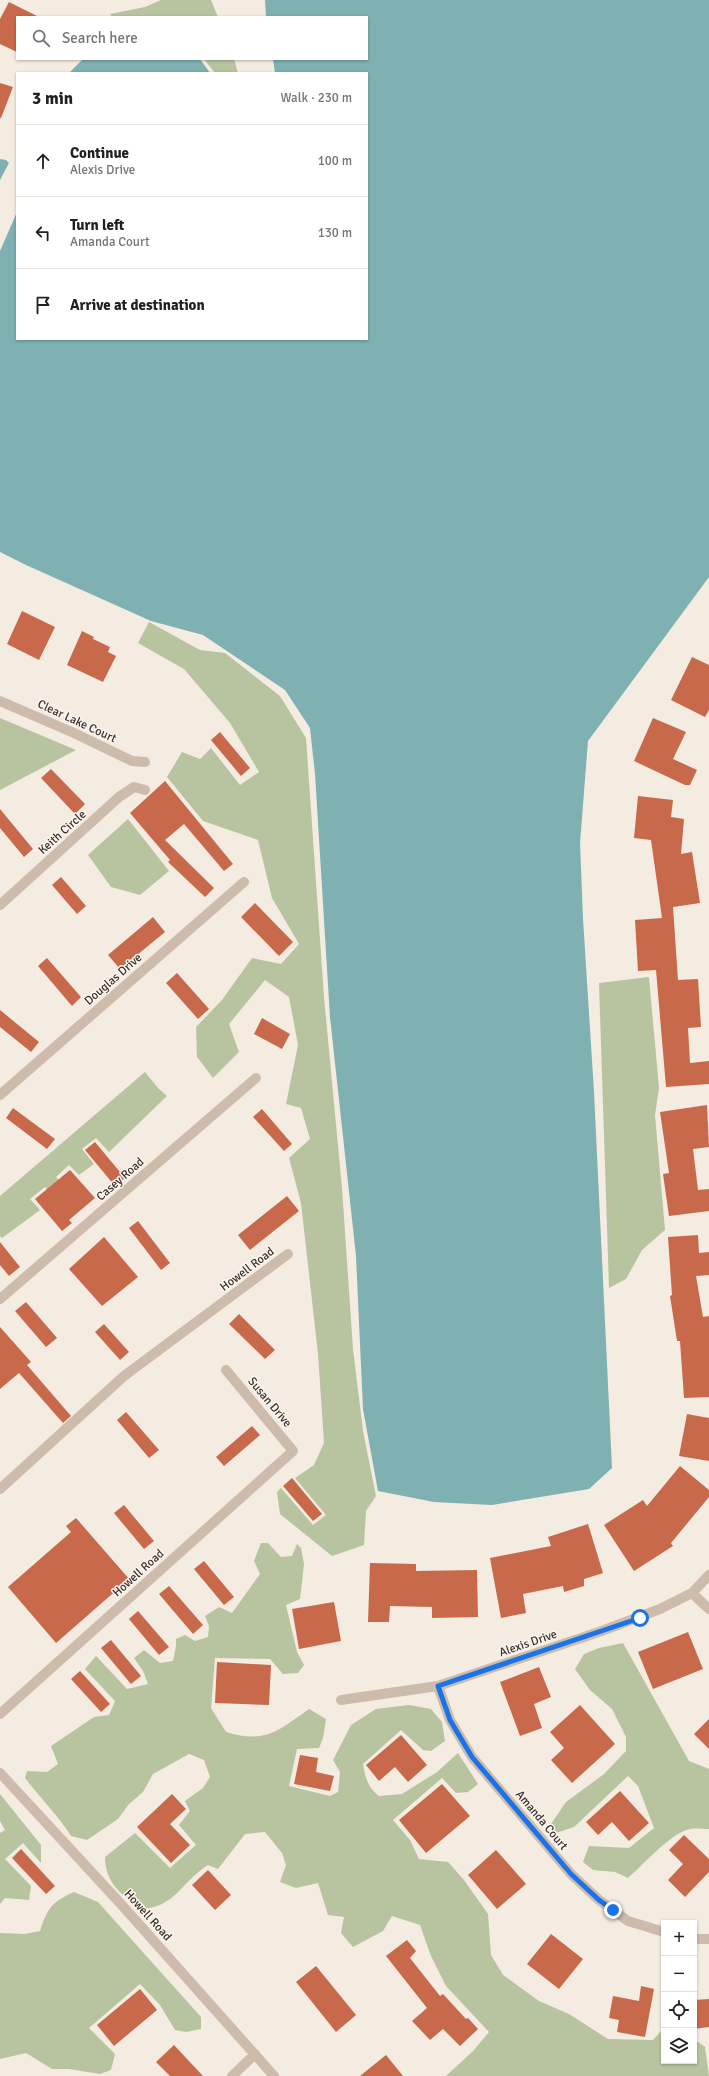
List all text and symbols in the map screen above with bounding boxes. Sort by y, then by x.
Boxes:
search box [16,16,368,60]
icon: search [30,27,52,49]
text: Search here [62,29,138,47]
text: 3 min [32,88,73,109]
text: Walk · 230 m [281,90,352,106]
text: Continue [70,144,129,162]
icon: ahead [32,150,54,172]
text: 100 m [318,153,352,169]
text: Alexis Drive [70,162,135,178]
text: Turn left [70,216,124,234]
icon: left [32,222,54,244]
text: 130 m [318,225,352,241]
text: Amanda Court [70,234,150,250]
icon: arrive [32,294,54,316]
text: Arrive at destination [70,296,205,314]
street label: Clear Lake Court [35,697,119,746]
street label: Keith Circle [35,807,89,858]
street label: Douglas Drive [82,950,145,1008]
street label: Casey Road [93,1155,147,1204]
street label: Howell Road [217,1244,277,1295]
street label: Susan Drive [244,1374,295,1430]
street label: Howell Road [110,1546,167,1600]
route start [631,1609,649,1627]
street label: Alexis Drive [497,1627,559,1660]
street label: Amanda Court [512,1787,571,1853]
street label: Howell Road [121,1887,175,1944]
route end [604,1901,622,1919]
map controls [661,1920,697,2064]
button: + [661,1920,697,1956]
button: − [661,1956,697,1992]
button: locate [661,1992,697,2028]
button: layers [661,2028,697,2064]

